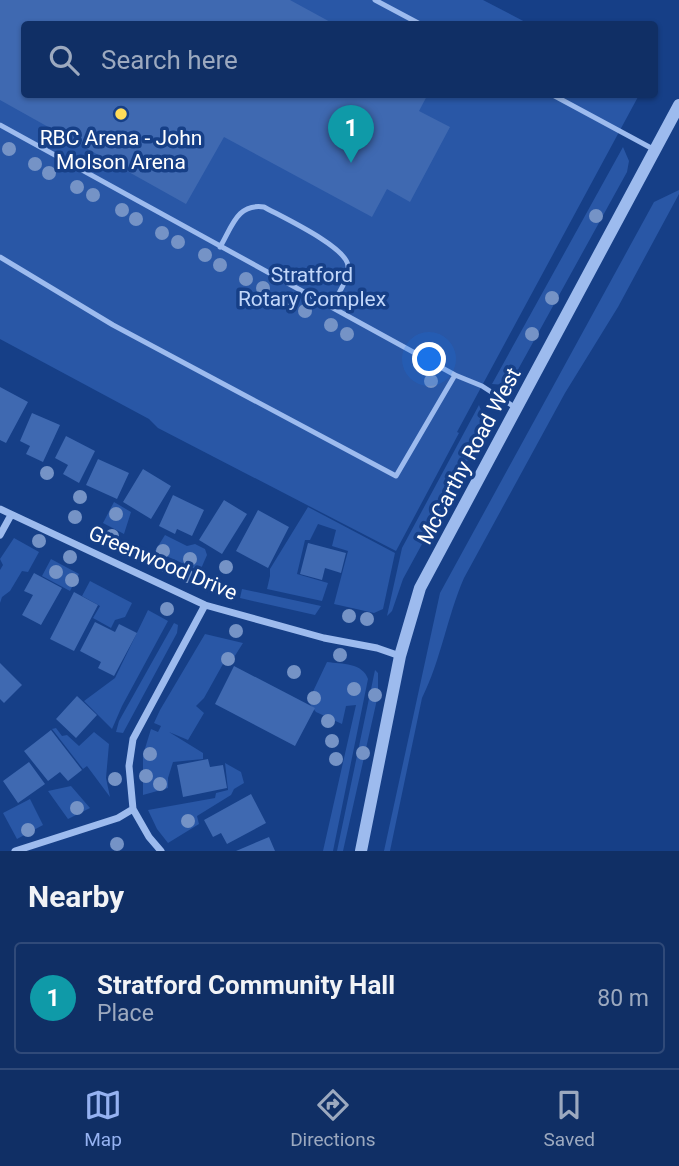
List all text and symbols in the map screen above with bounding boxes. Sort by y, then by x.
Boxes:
search box [21,21,658,98]
icon: search [45,41,83,79]
text: Search here [101,45,238,75]
pin: 1 [328,105,374,163]
marker: RBC Arena - John Molson Arena [113,106,129,122]
place label: RBC Arena - John Molson Arena [40,126,202,174]
park label: Stratford Rotary Complex [238,263,386,311]
your location [412,342,446,376]
street label: McCarthy Road West [412,364,526,548]
street label: Greenwood Drive [85,521,241,605]
text: Nearby [28,879,124,914]
text: Stratford Community Hall [97,970,395,1000]
text: 1 [46,985,60,1012]
text: 80 m [597,985,649,1012]
text: Place [97,1000,154,1027]
tab: Map [84,1086,122,1151]
tab: Directions [290,1086,375,1151]
tab: Saved [544,1086,595,1151]

